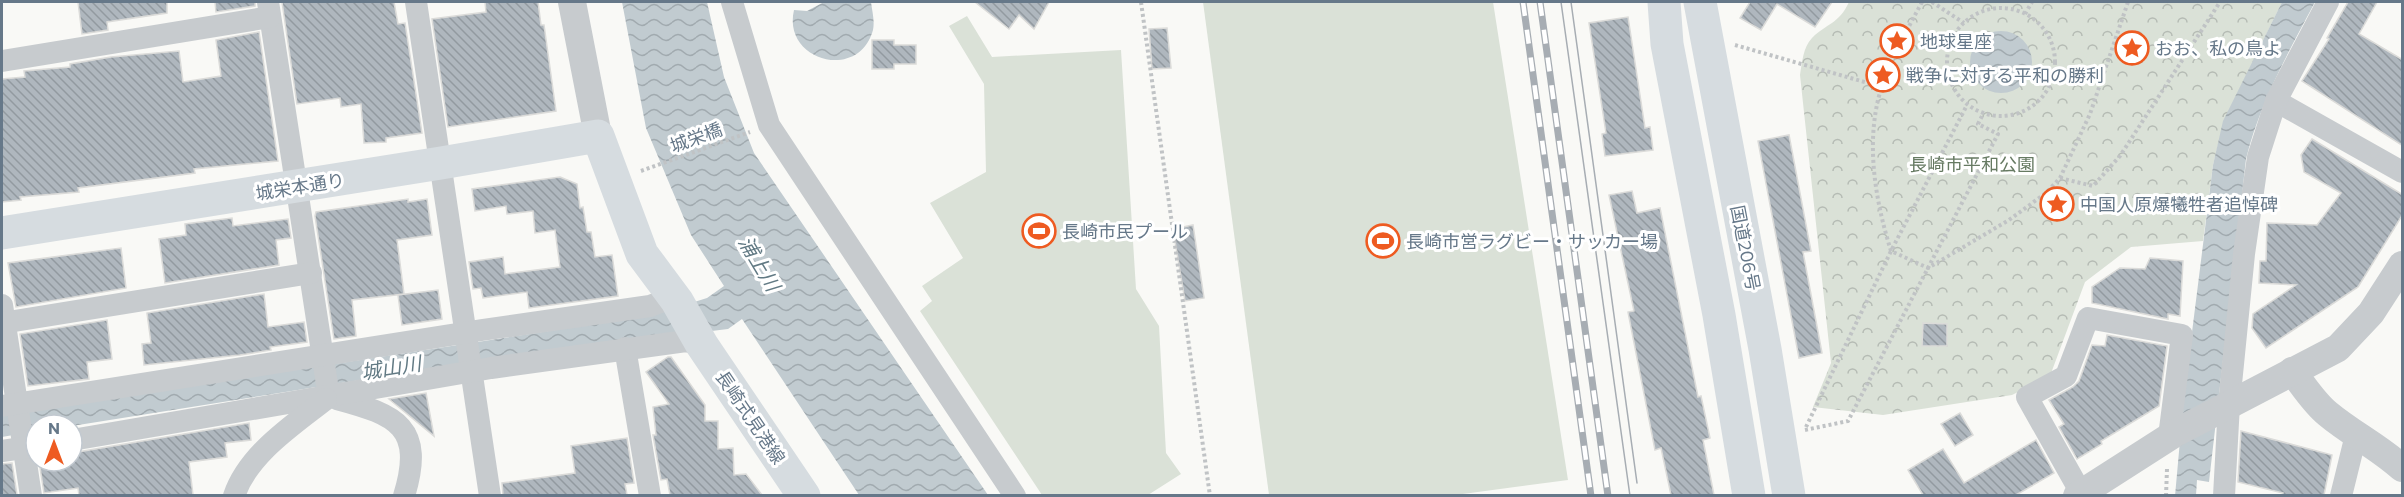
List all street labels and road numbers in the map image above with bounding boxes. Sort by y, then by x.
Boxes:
street label: 城栄橋 [667,117,725,157]
street label: 城栄本通り [254,168,346,204]
street label: 国道206号 [1727,203,1765,293]
street label: 長崎式見港線 [712,366,790,468]

